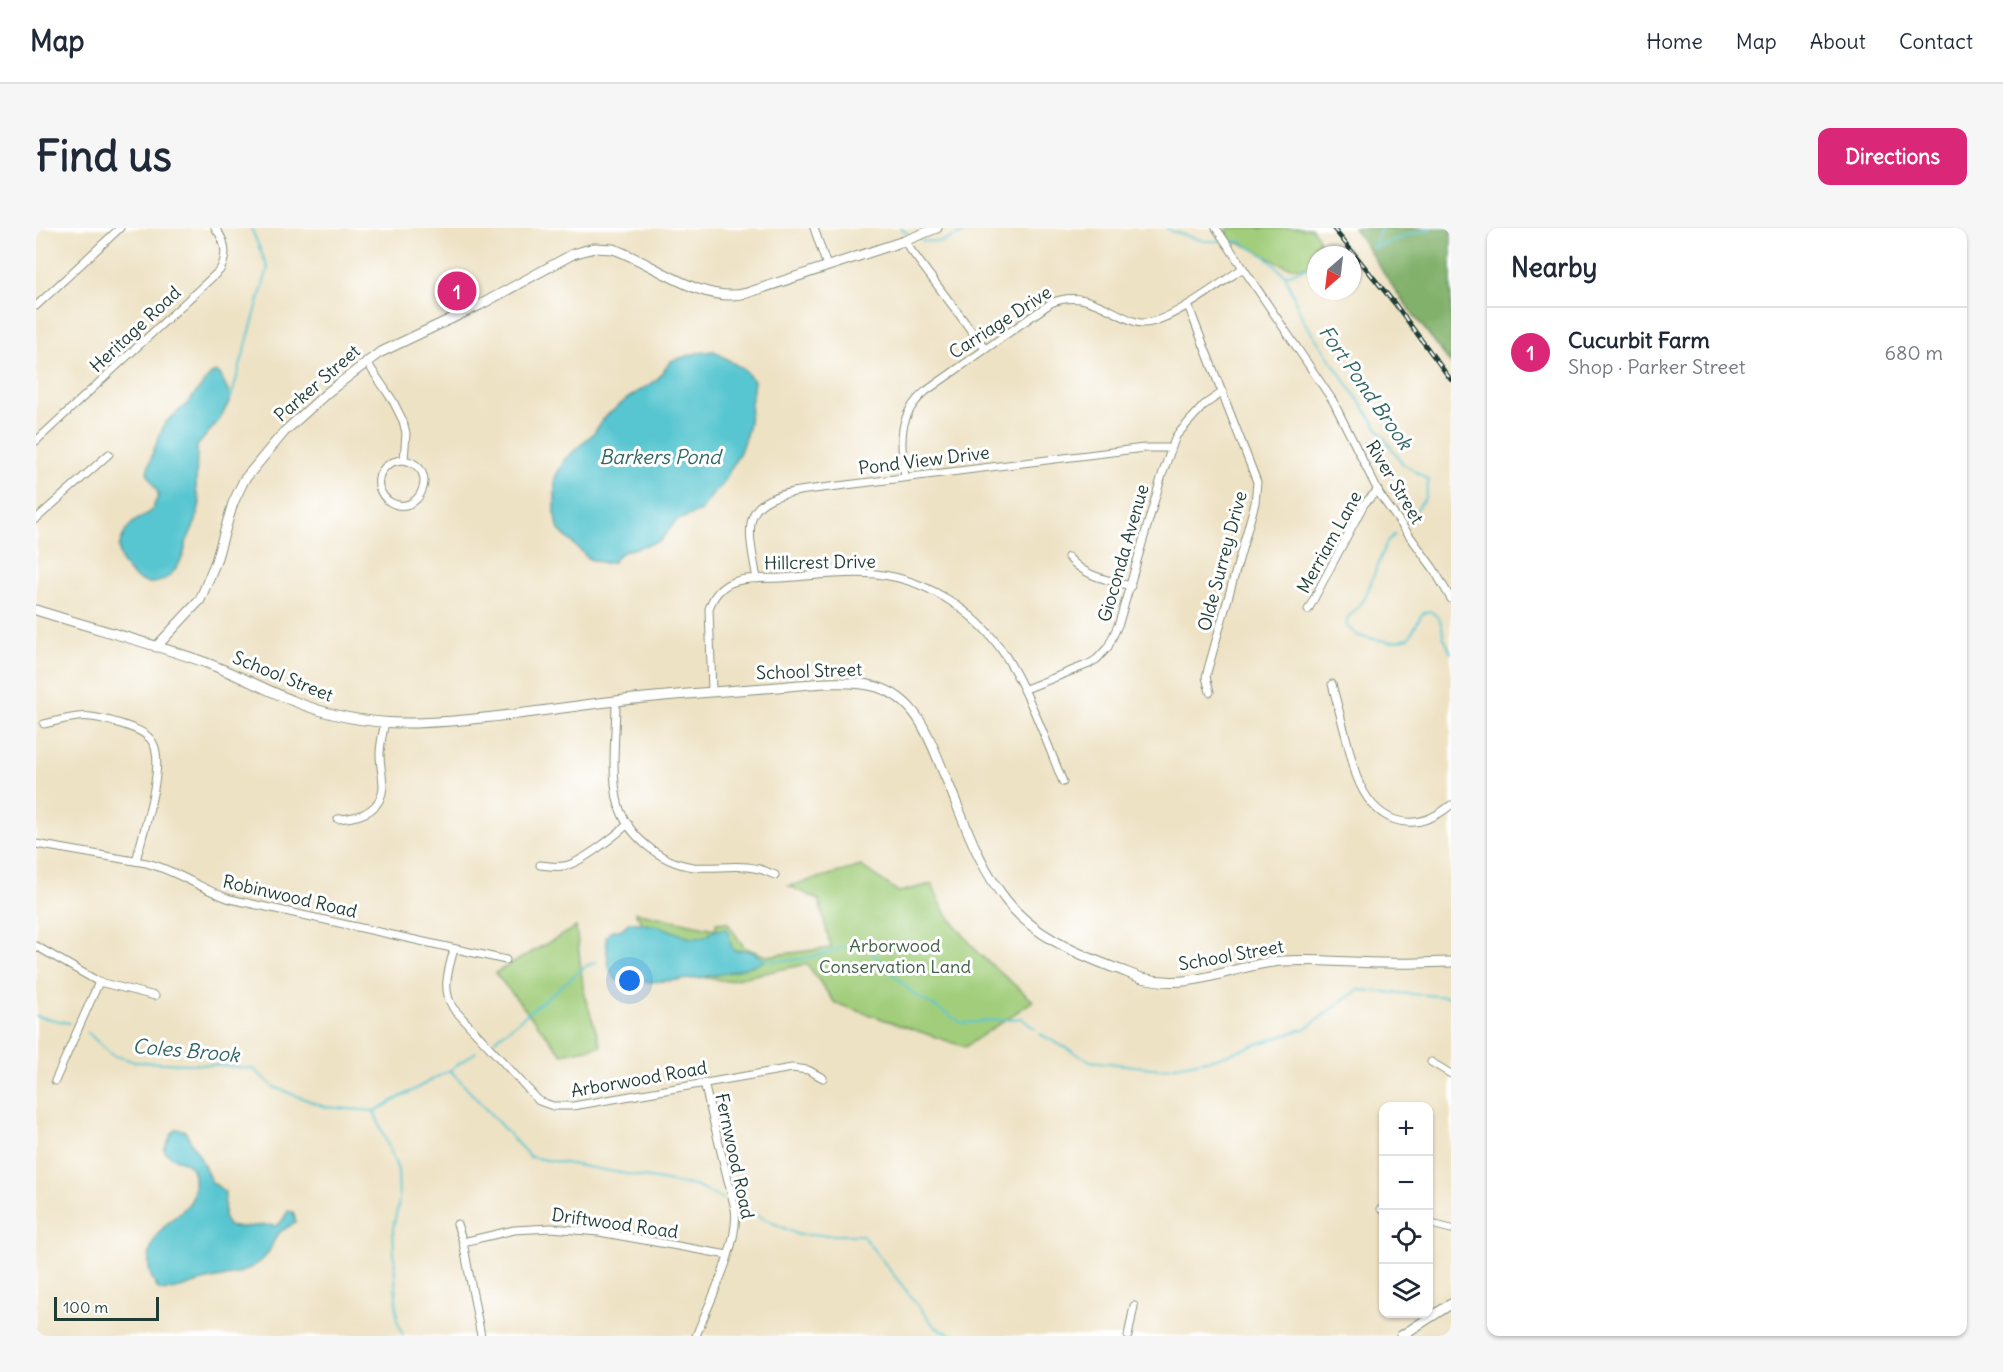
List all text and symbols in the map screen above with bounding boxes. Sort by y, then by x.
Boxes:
text: Map [30,23,84,59]
text: Home [1646,28,1703,55]
text: Map [1736,28,1777,55]
text: About [1810,28,1866,55]
text: Contact [1899,28,1973,55]
button: Directions [1818,128,1967,185]
text: Find us [36,130,172,182]
north arrow [1307,246,1361,300]
text: Nearby [1511,251,1597,284]
pin: 1 [438,268,476,314]
street label: Carriage Drive [944,280,1056,364]
street label: Heritage Road [85,281,186,377]
water label: Fort Pond Brook [1314,320,1419,455]
text: Cucurbit Farm [1568,326,1710,354]
street label: Parker Street [269,339,365,427]
text: 1 [1527,340,1534,365]
text: 680 m [1884,340,1943,365]
text: Shop · Parker Street [1568,354,1746,379]
street label: River Street [1361,436,1429,528]
street label: Pond View Drive [857,441,991,479]
water label: Barkers Pond [599,444,723,469]
street label: Gioconda Avenue [1092,481,1154,625]
street label: Merriam Lane [1291,487,1367,597]
street label: Olde Surrey Drive [1192,489,1252,633]
street label: Hillcrest Drive [764,550,876,574]
street label: School Street [229,645,337,707]
street label: School Street [756,658,862,684]
street label: Robinwood Road [221,869,360,923]
park label: Arborwood Conservation Land [819,934,972,978]
street label: School Street [1177,934,1285,976]
your location [615,966,644,995]
water label: Coles Brook [132,1033,242,1067]
street label: Arborwood Road [569,1056,709,1102]
street label: Fernwood Road [710,1091,760,1221]
map controls [1379,1102,1433,1318]
button: + [1379,1102,1433,1156]
button: − [1379,1156,1433,1210]
street label: Driftwood Road [550,1203,680,1243]
button: locate [1379,1210,1433,1264]
button: layers [1379,1264,1433,1318]
scale bar [54,1294,159,1322]
text: 100 m [63,1297,108,1317]

